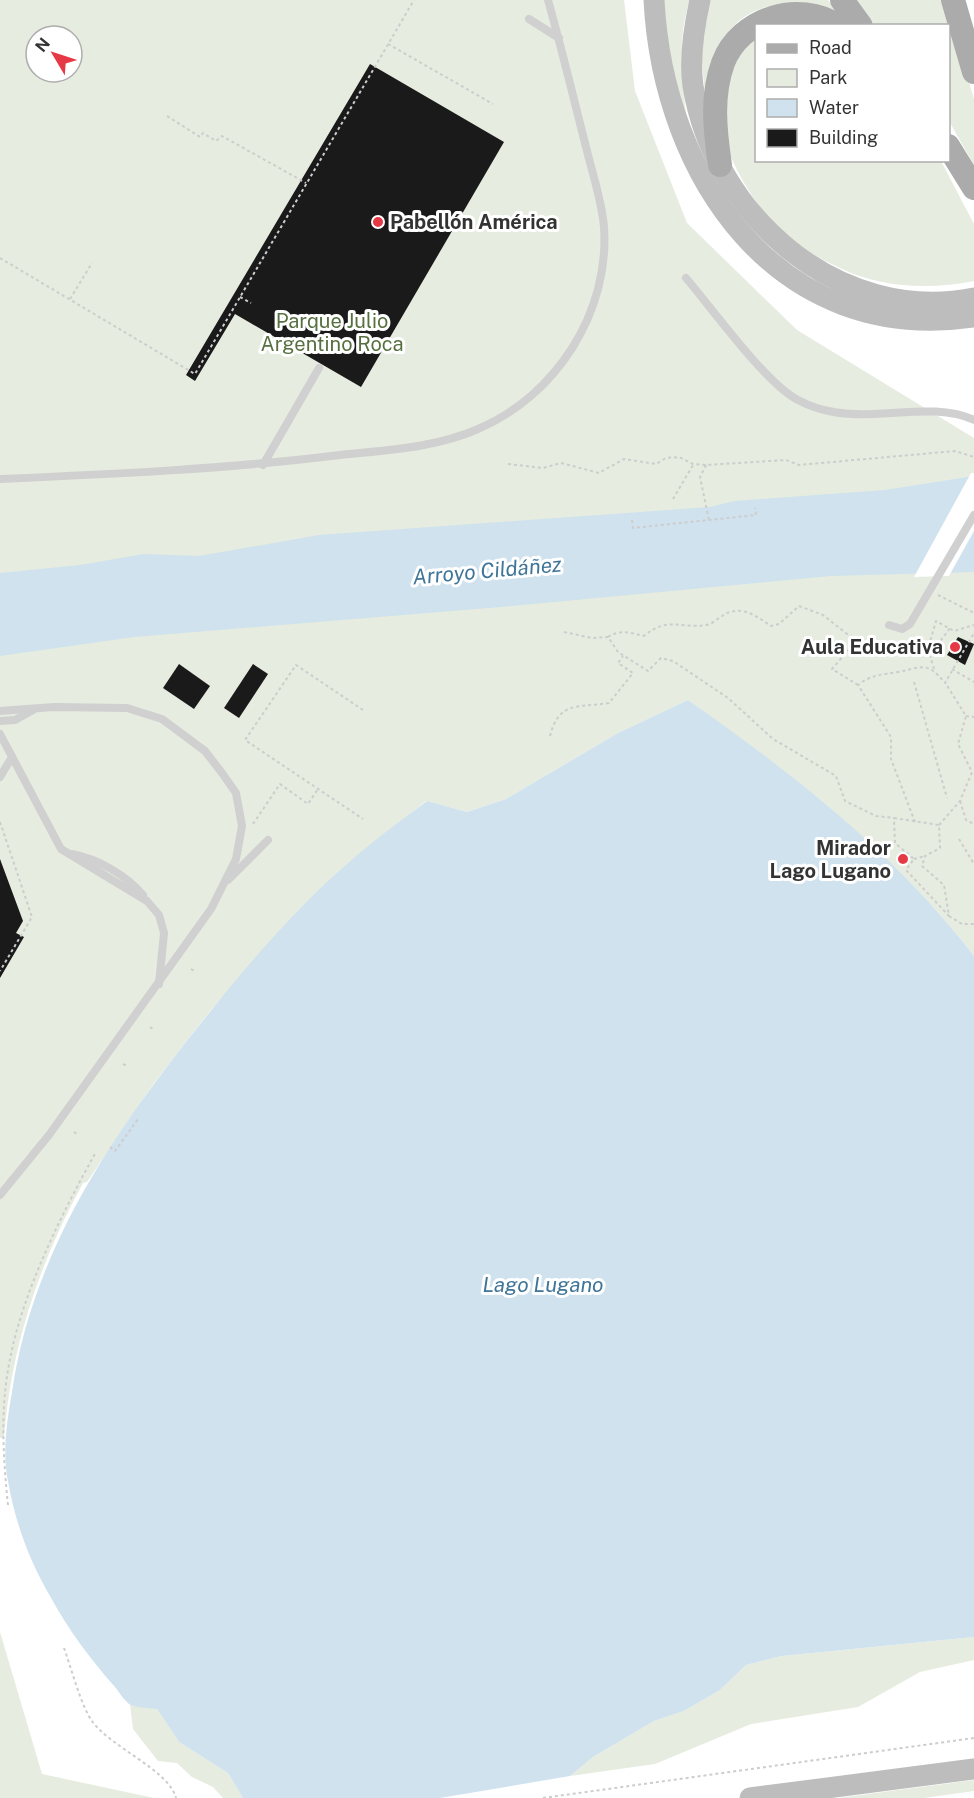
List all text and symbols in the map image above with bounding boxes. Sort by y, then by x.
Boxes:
north arrow [24,24,84,84]
legend [755,24,950,162]
text: N [31,34,54,56]
text: Road [809,37,852,58]
text: Park [809,67,847,88]
text: Water [809,97,859,118]
text: Building [809,127,878,148]
place label: Pabellón América [390,210,558,234]
marker: Pabellón América [371,215,385,229]
park label: Parque Julio Argentino Roca [261,309,404,356]
water label: Arroyo Cildáñez [411,552,563,589]
place label: Aula Educativa [801,635,943,659]
marker: Aula Educativa [948,640,962,654]
place label: Mirador Lago Lugano [769,836,891,883]
marker: Mirador Lago Lugano [896,852,910,866]
water label: Lago Lugano [483,1272,603,1297]

